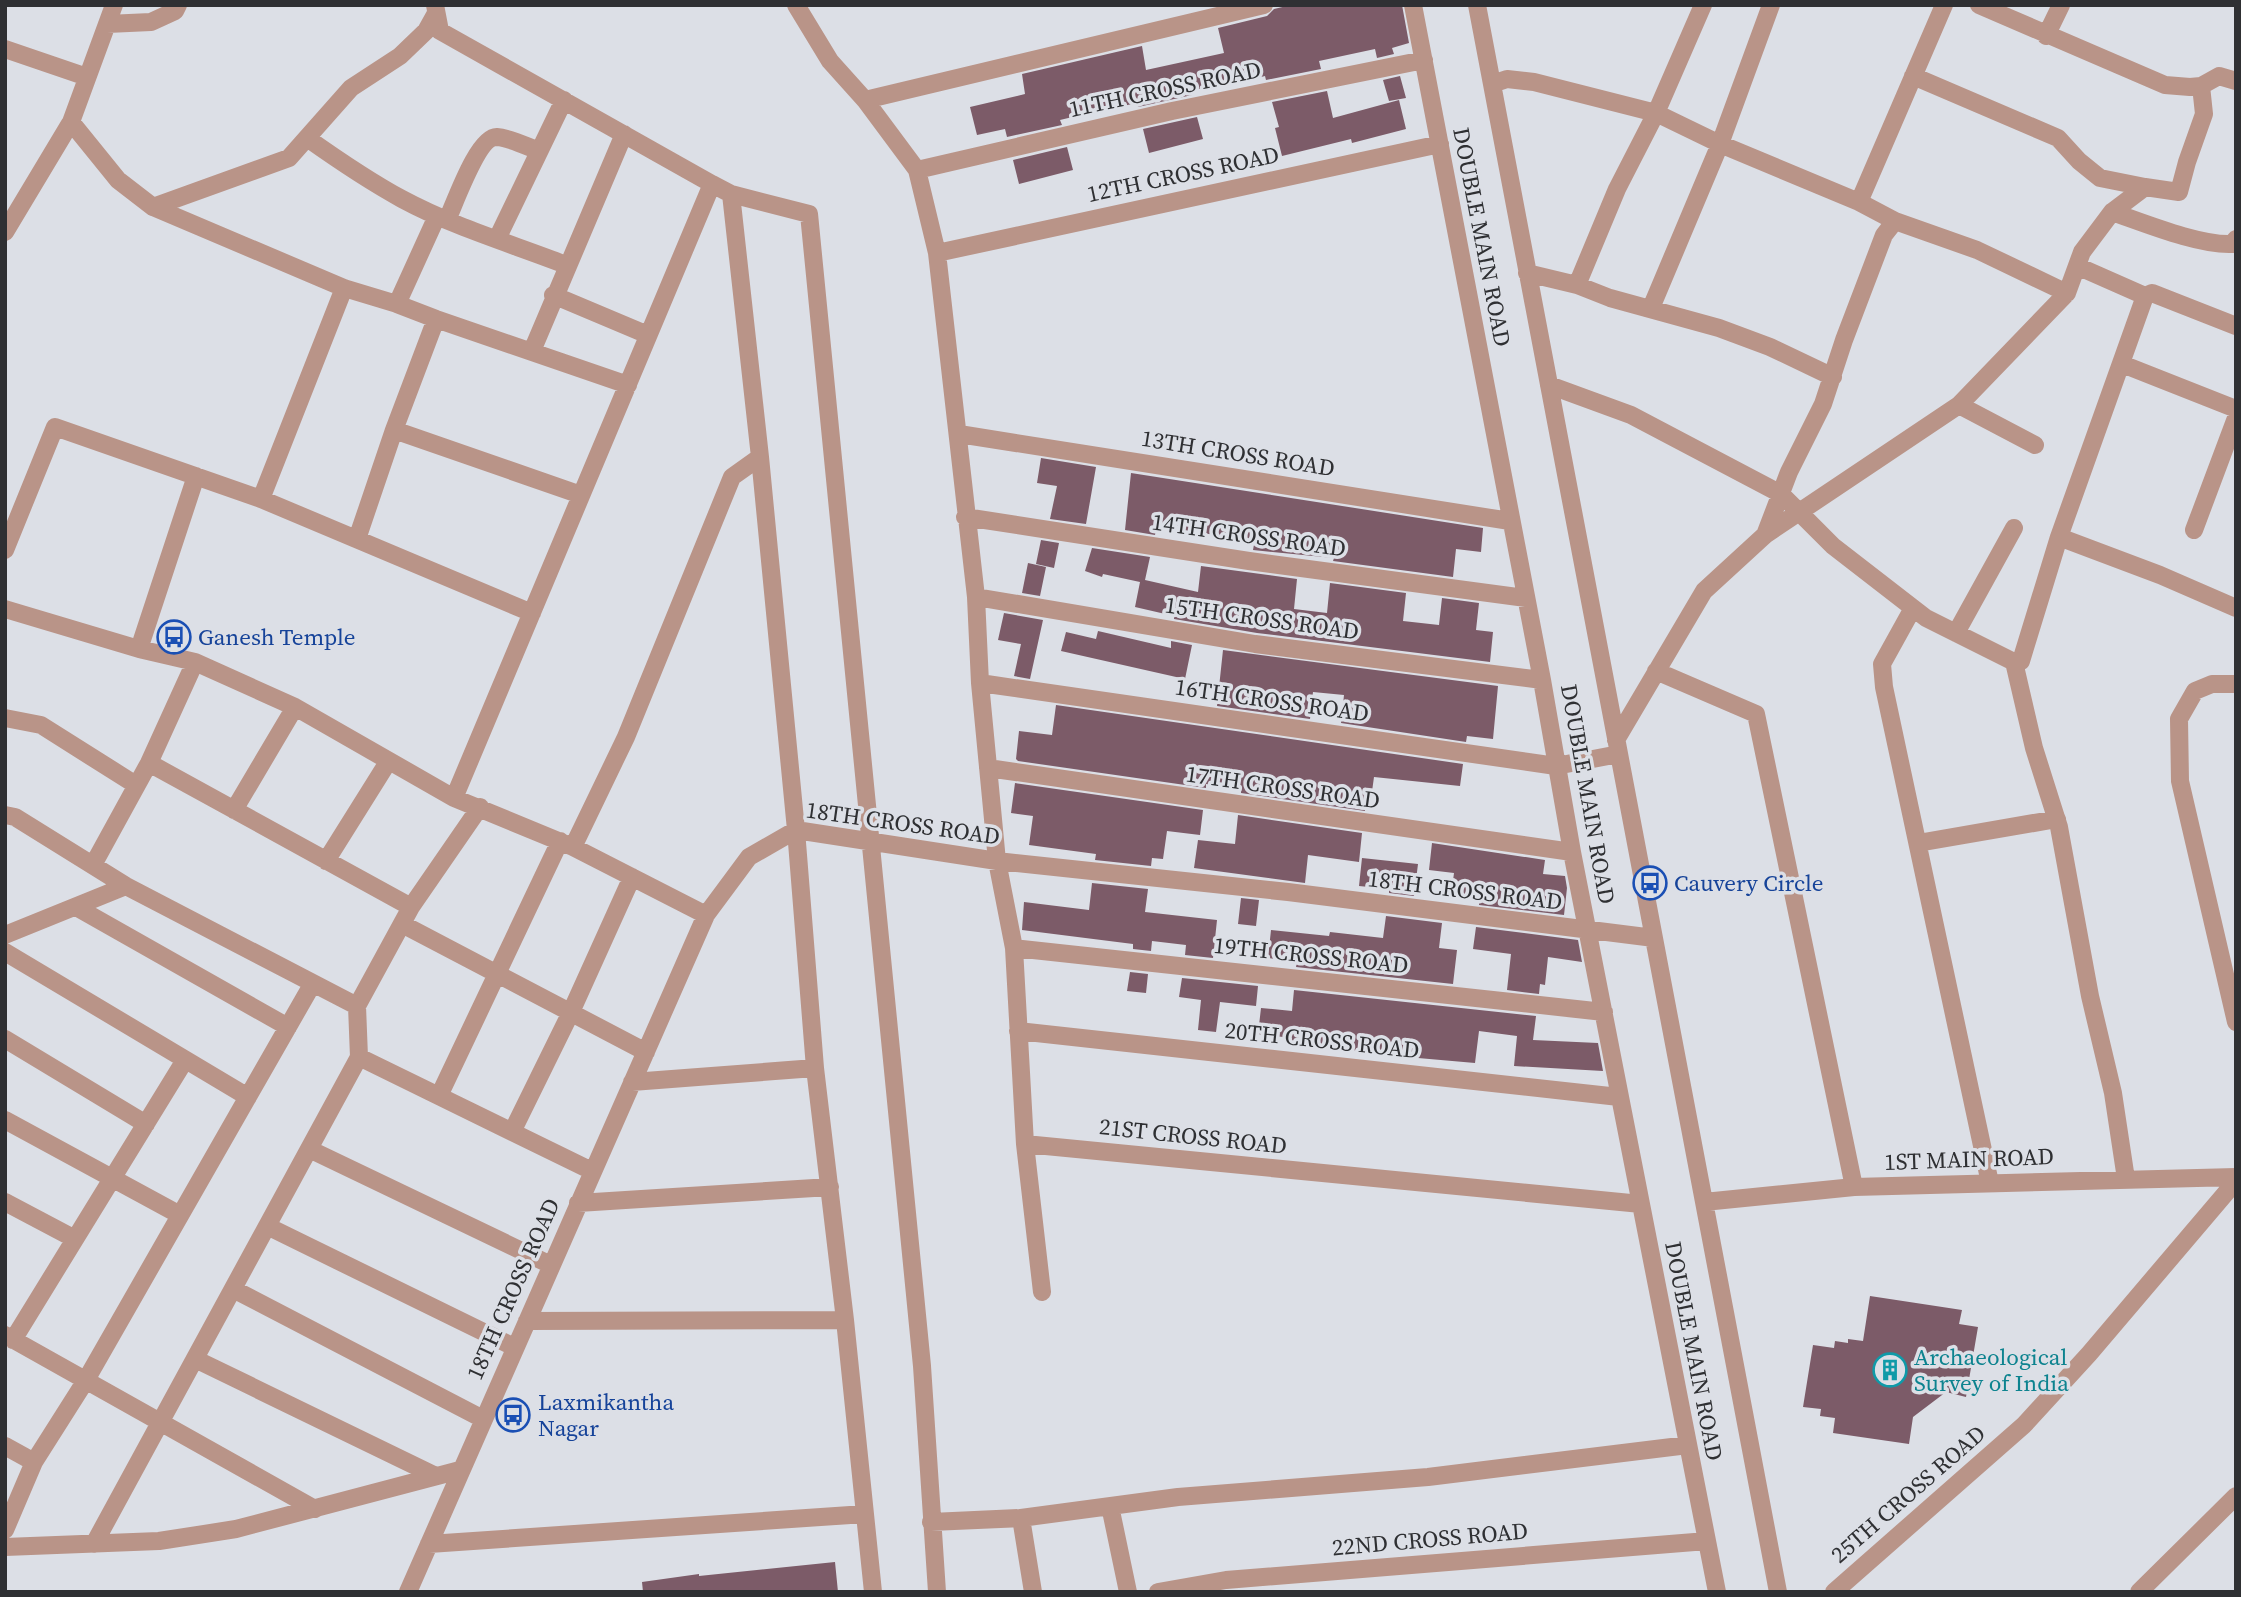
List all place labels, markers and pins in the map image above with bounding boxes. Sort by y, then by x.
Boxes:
bus stop icon: Ganesh Temple [155,618,193,656]
place label: Ganesh Temple [198,621,356,653]
bus stop icon: Cauvery Circle [1631,864,1669,902]
place label: Cauvery Circle [1674,867,1824,899]
place label: Archaeological Survey of India [1914,1341,2069,1399]
building icon: Archaeological Survey of India [1871,1351,1909,1389]
place label: Laxmikantha Nagar [538,1386,674,1444]
bus stop icon: Laxmikantha Nagar [494,1396,532,1434]

